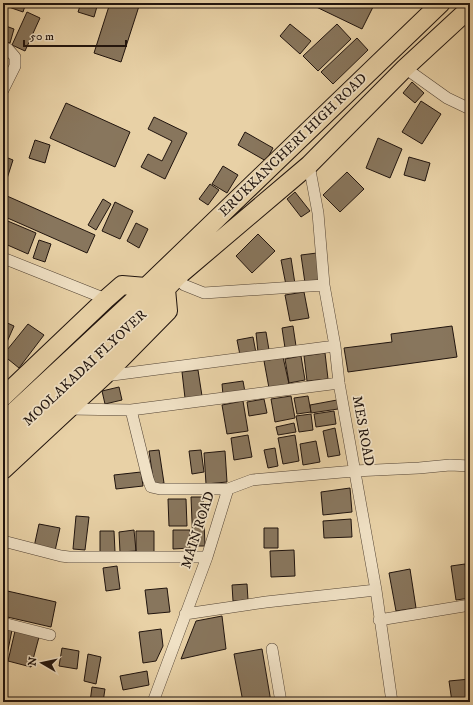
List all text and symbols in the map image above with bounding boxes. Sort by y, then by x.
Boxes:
scale bar [24,22,126,48]
text: 50 m [30,29,54,44]
street label: ERUKKANCHERI HIGH ROAD [215,69,371,221]
street label: MOOLAKADAI FLYOVER [19,305,151,430]
street label: MES ROAD [348,394,378,468]
street label: MAIN ROAD [177,489,219,571]
north arrow [22,643,62,683]
text: N [25,656,41,667]

